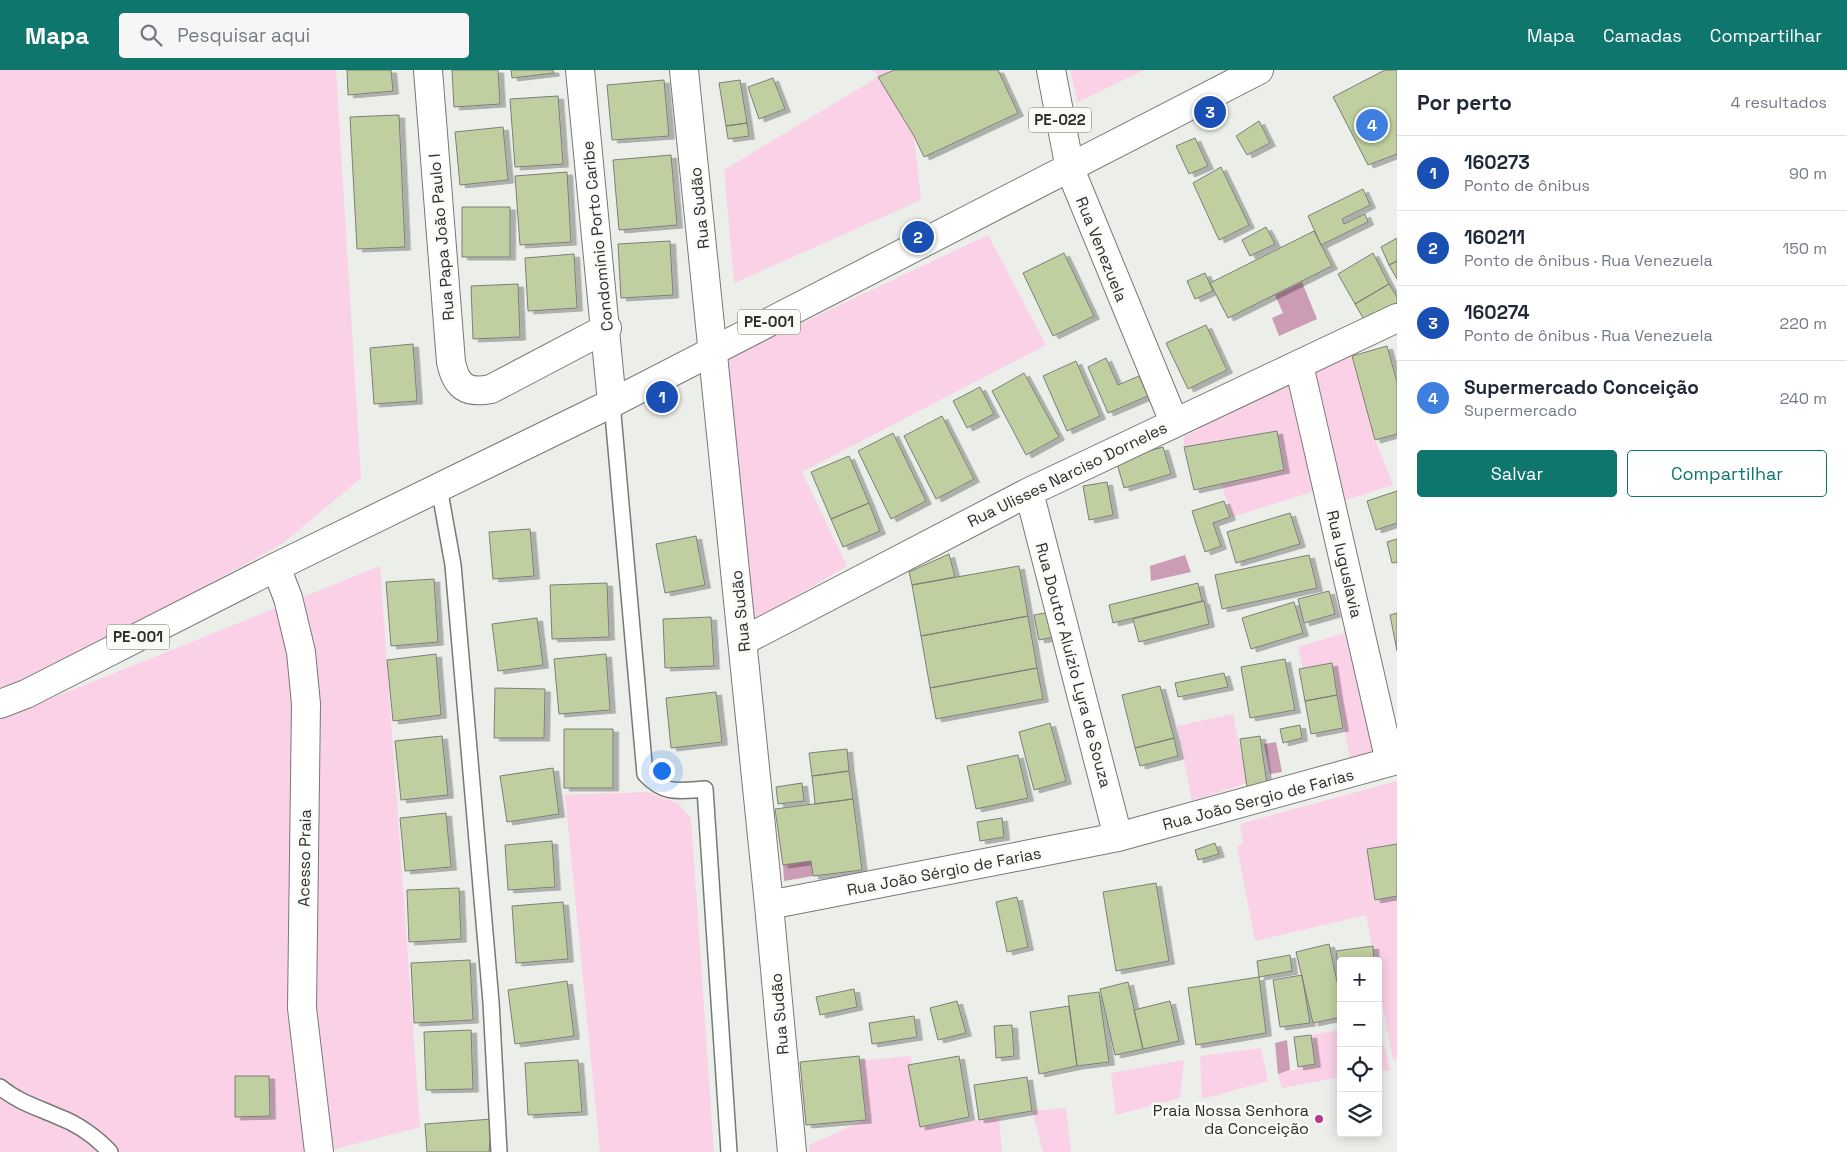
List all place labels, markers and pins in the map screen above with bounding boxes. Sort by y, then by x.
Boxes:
pin: 3 [1194,93,1226,131]
pin: 4 [1356,106,1388,144]
pin: 2 [902,218,934,256]
pin: 1 [646,378,678,416]
place label: Praia Nossa Senhora da Conceição [1153,1100,1309,1139]
marker: Praia Nossa Senhora da Conceição [1313,1113,1325,1125]

